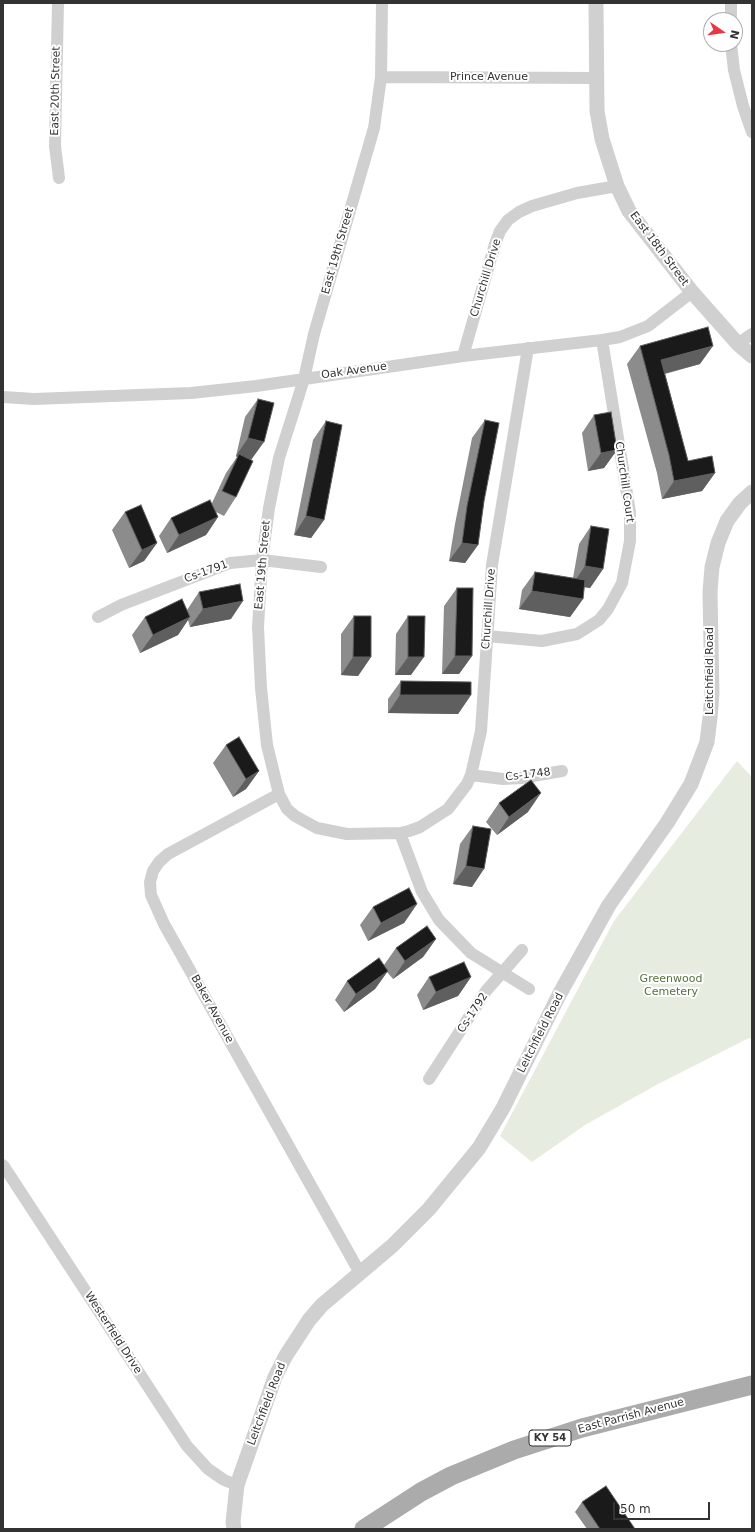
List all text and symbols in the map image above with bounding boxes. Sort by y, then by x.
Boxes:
north arrow [703,12,743,52]
text: N [727,29,742,41]
street label: East 20th Street [49,46,63,136]
street label: Prince Avenue [450,70,528,84]
street label: East 19th Street [319,206,357,296]
street label: East 18th Street [627,209,691,289]
street label: Churchill Drive [468,237,504,319]
street label: Oak Avenue [320,360,388,382]
street label: Churchill Court [612,441,636,523]
street label: East 19th Street [253,520,273,610]
street label: Cs-1791 [182,558,230,586]
street label: Churchill Drive [480,568,498,650]
street label: Leitchfield Road [703,627,717,715]
street label: Cs-1748 [505,766,551,784]
park label: Greenwood Cemetery [640,972,702,998]
street label: Baker Avenue [188,973,236,1045]
street label: Cs-1792 [455,990,491,1036]
street label: Leitchfield Road [515,991,567,1075]
street label: Westerfield Drive [82,1290,144,1376]
street label: Leitchfield Road [245,1361,289,1447]
street label: East Parrish Avenue [577,1396,685,1436]
road number: KY 54 [529,1430,571,1446]
scale bar [615,1494,712,1520]
text: 50 m [620,1502,651,1516]

